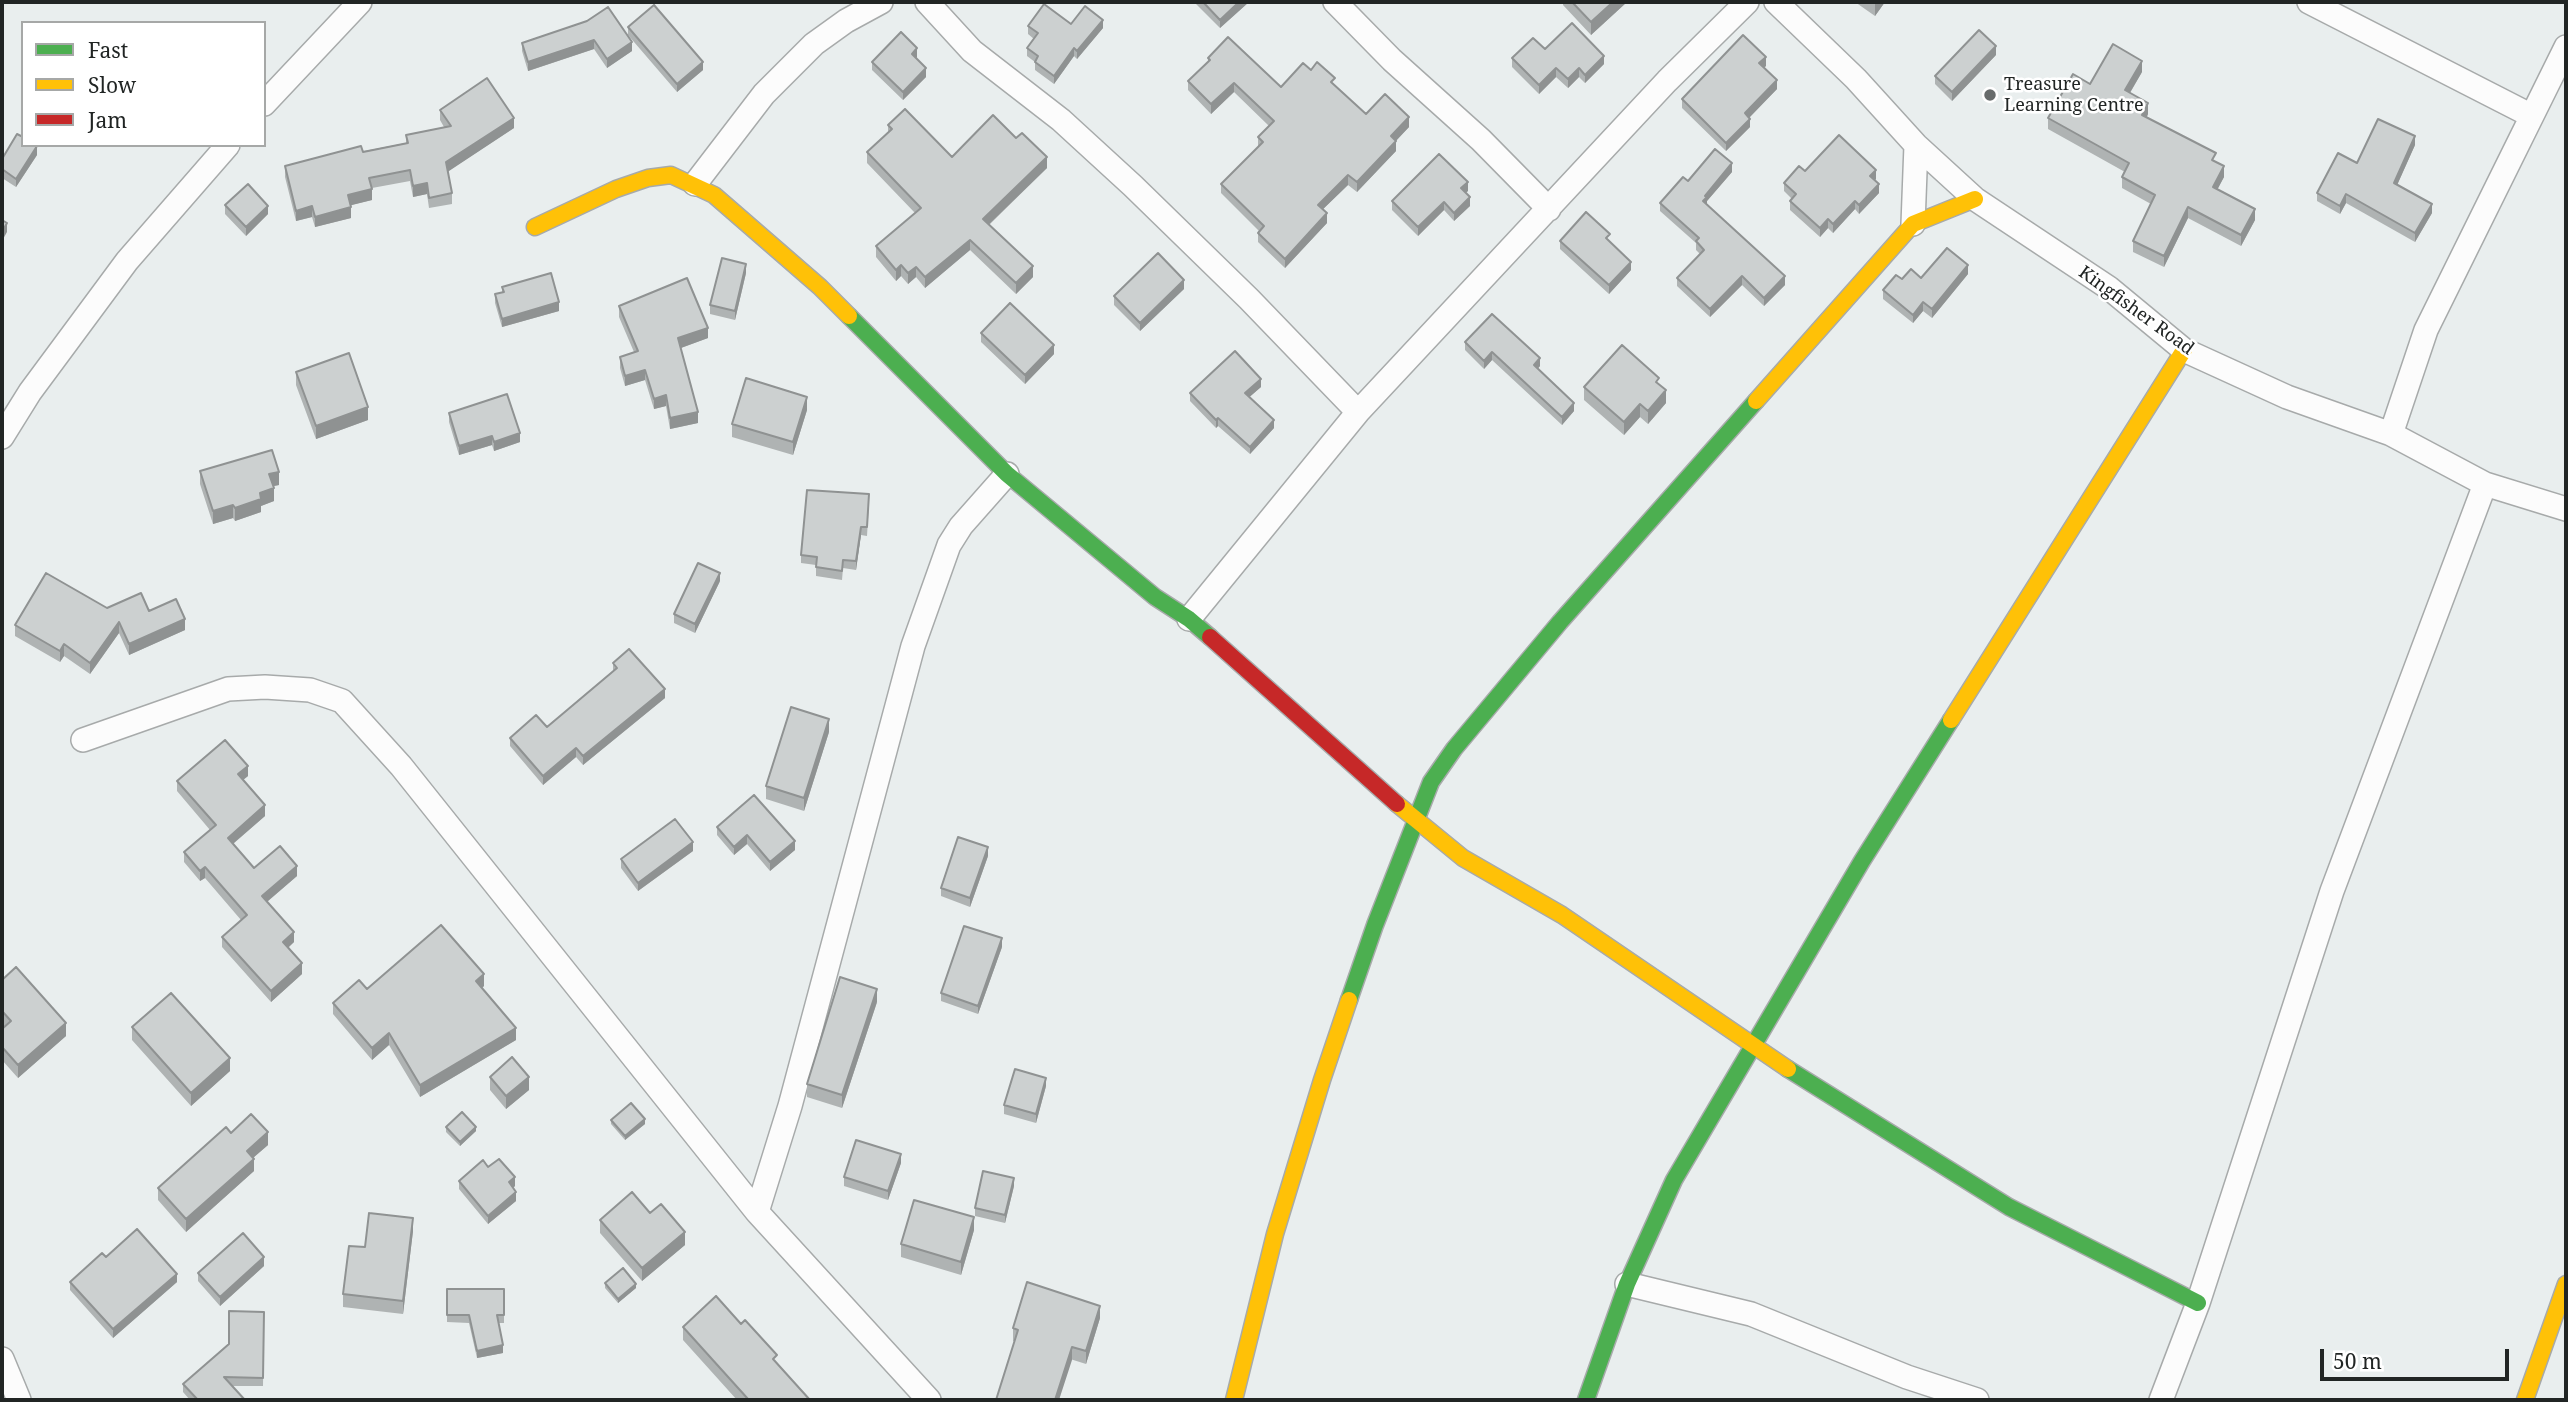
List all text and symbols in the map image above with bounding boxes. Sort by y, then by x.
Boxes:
legend [21,21,266,147]
text: Fast [88,36,128,64]
text: Slow [88,71,136,99]
place label: Treasure Learning Centre [2004,74,2144,116]
marker: Treasure Learning Centre [1982,87,1998,103]
text: Jam [88,106,127,134]
street label: Kingfisher Road [2074,262,2198,360]
scale bar [2323,1336,2512,1380]
text: 50 m [2333,1347,2382,1375]

